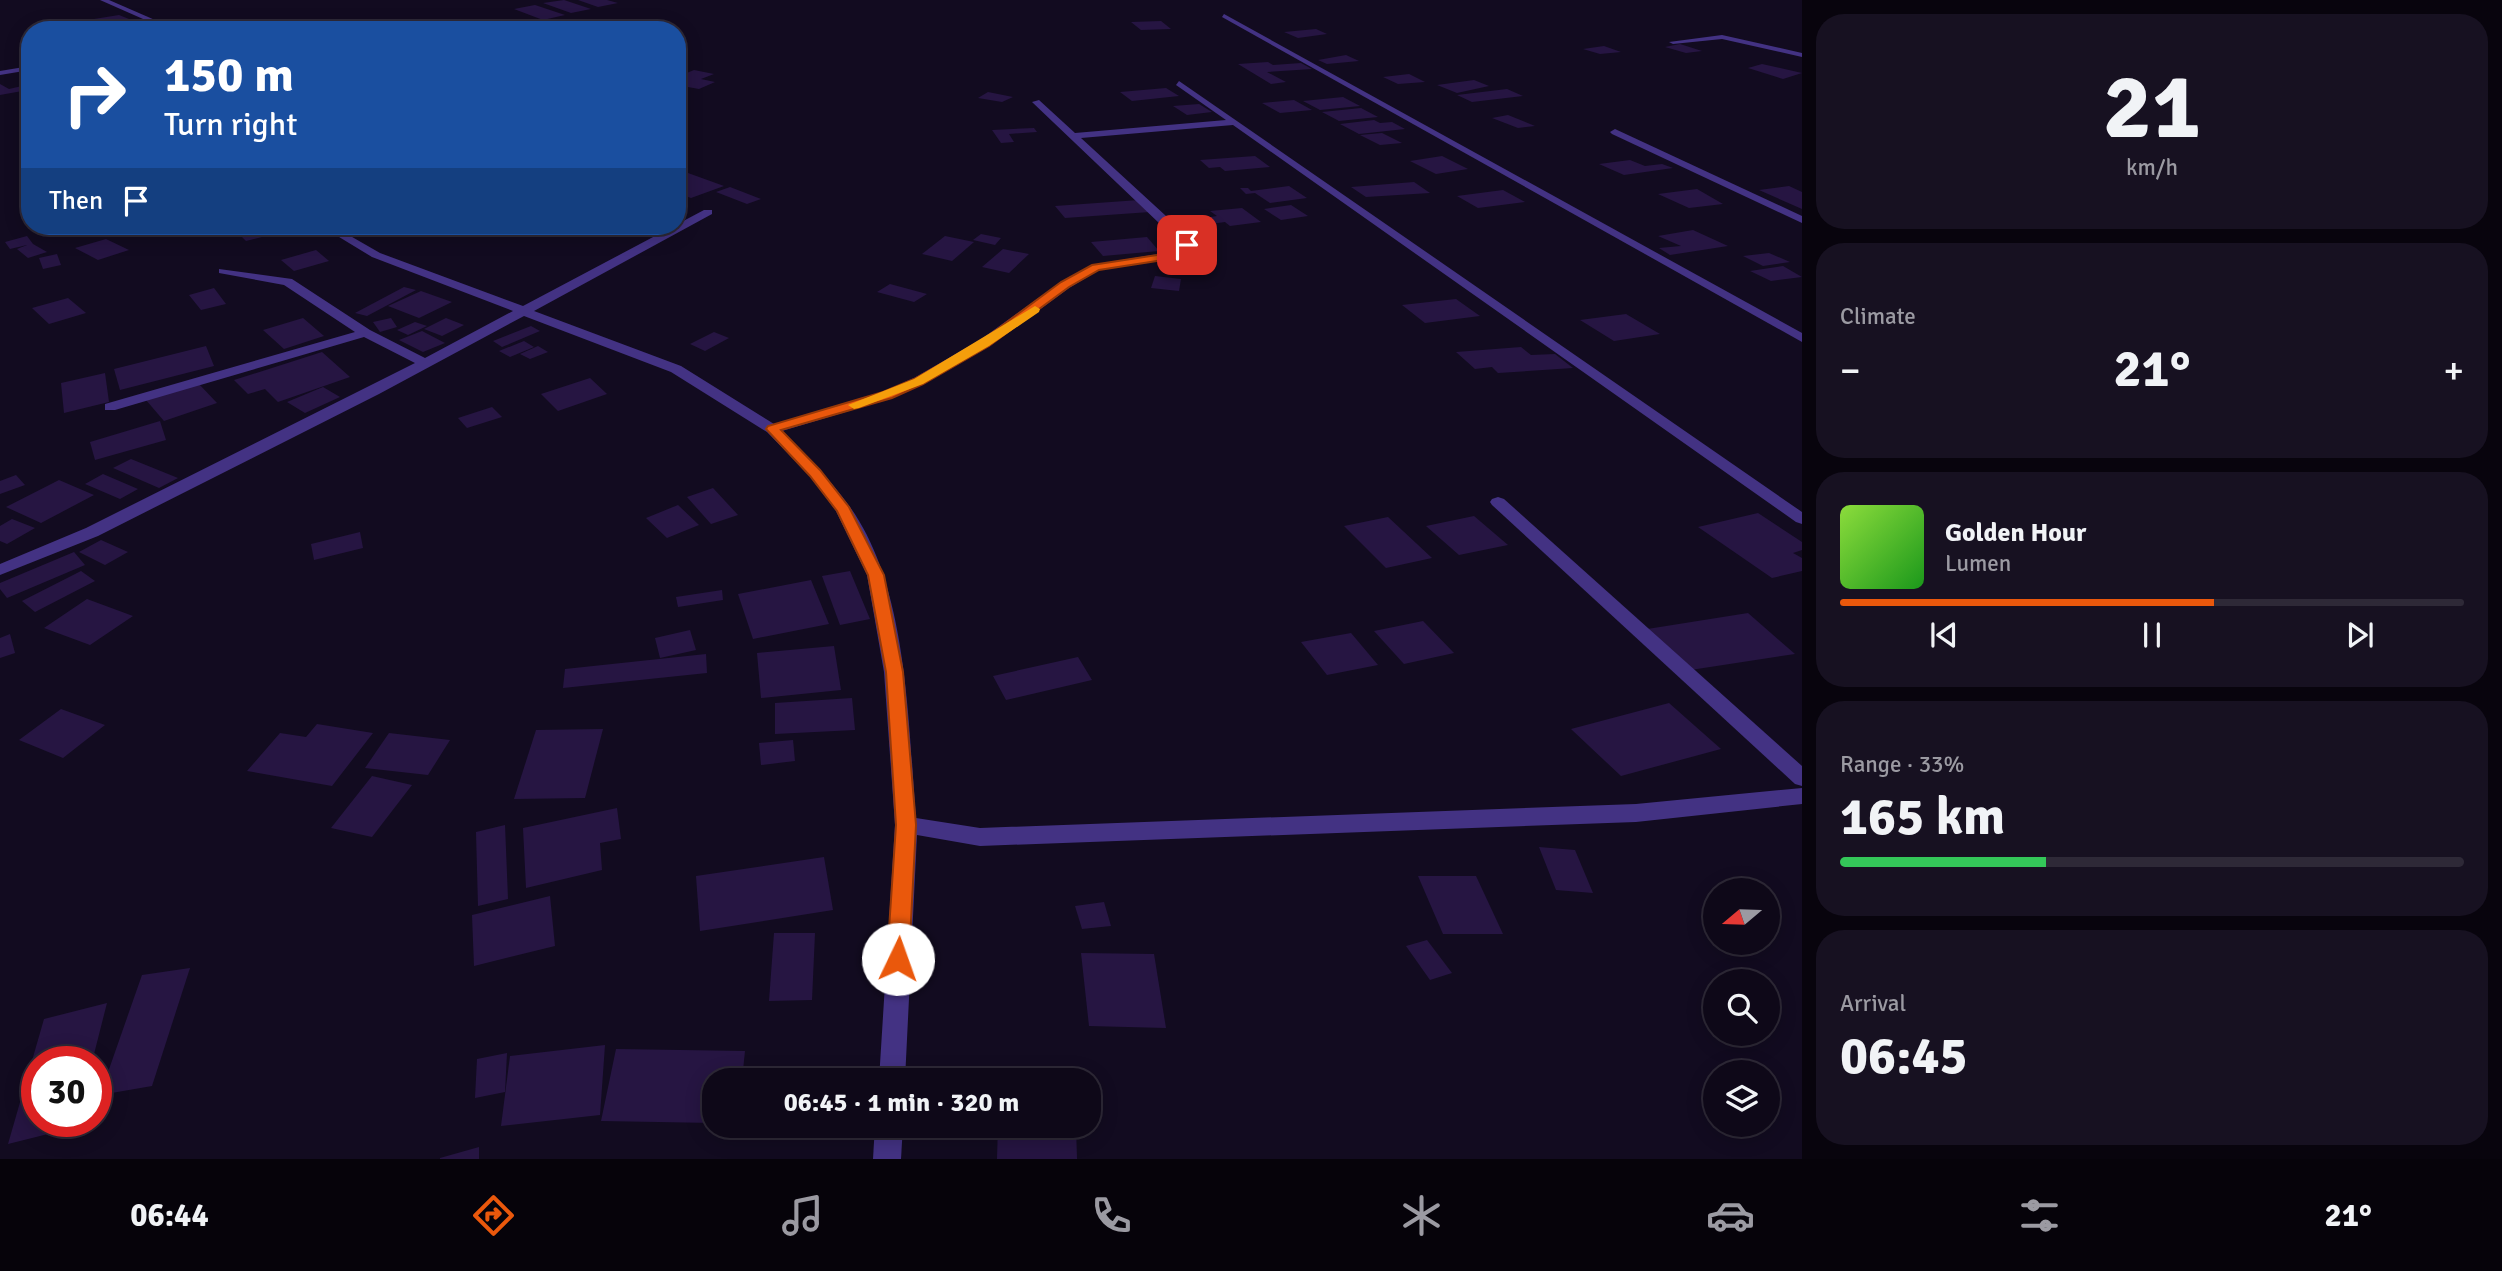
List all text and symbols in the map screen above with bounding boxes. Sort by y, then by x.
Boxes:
text: 150 m [164,45,294,105]
icon: right [49,49,140,140]
text: 21 [2103,51,2201,164]
text: Turn right [164,105,297,144]
text: km/h [2126,153,2178,182]
icon: arrive [117,182,155,220]
text: Then [49,185,103,217]
pin [1157,215,1217,275]
icon: arrive [1168,226,1206,264]
text: Climate [1840,302,1916,331]
text: 21° [2114,337,2190,401]
text: − [1840,347,1861,394]
text: + [2443,347,2464,394]
text: Golden Hour [1945,517,2086,549]
text: Lumen [1945,549,2011,578]
icon: previous [1925,616,1963,654]
icon: pause [2133,616,2171,654]
icon: next [2341,616,2379,654]
text: Range · 33% [1840,750,1964,779]
text: 165 km [1840,785,2005,849]
north arrow [1703,878,1780,956]
map controls [1703,878,1780,1137]
position arrow [861,922,935,996]
button: search [1703,969,1780,1046]
text: Arrival [1840,989,1906,1018]
text: 06:45 [1840,1024,1968,1088]
speed limit sign: 30 [21,1046,112,1137]
button: layers [1703,1060,1780,1137]
text: 06:45 · 1 min · 320 m [784,1087,1019,1119]
icon: directions [469,1191,518,1240]
icon: music [778,1191,827,1240]
icon: phone [1087,1191,1136,1240]
icon: climate [1397,1191,1446,1240]
icon: car [1706,1191,1755,1240]
icon: filters [2015,1191,2064,1240]
text: 06:44 [130,1196,209,1235]
text: 21° [2324,1196,2372,1235]

